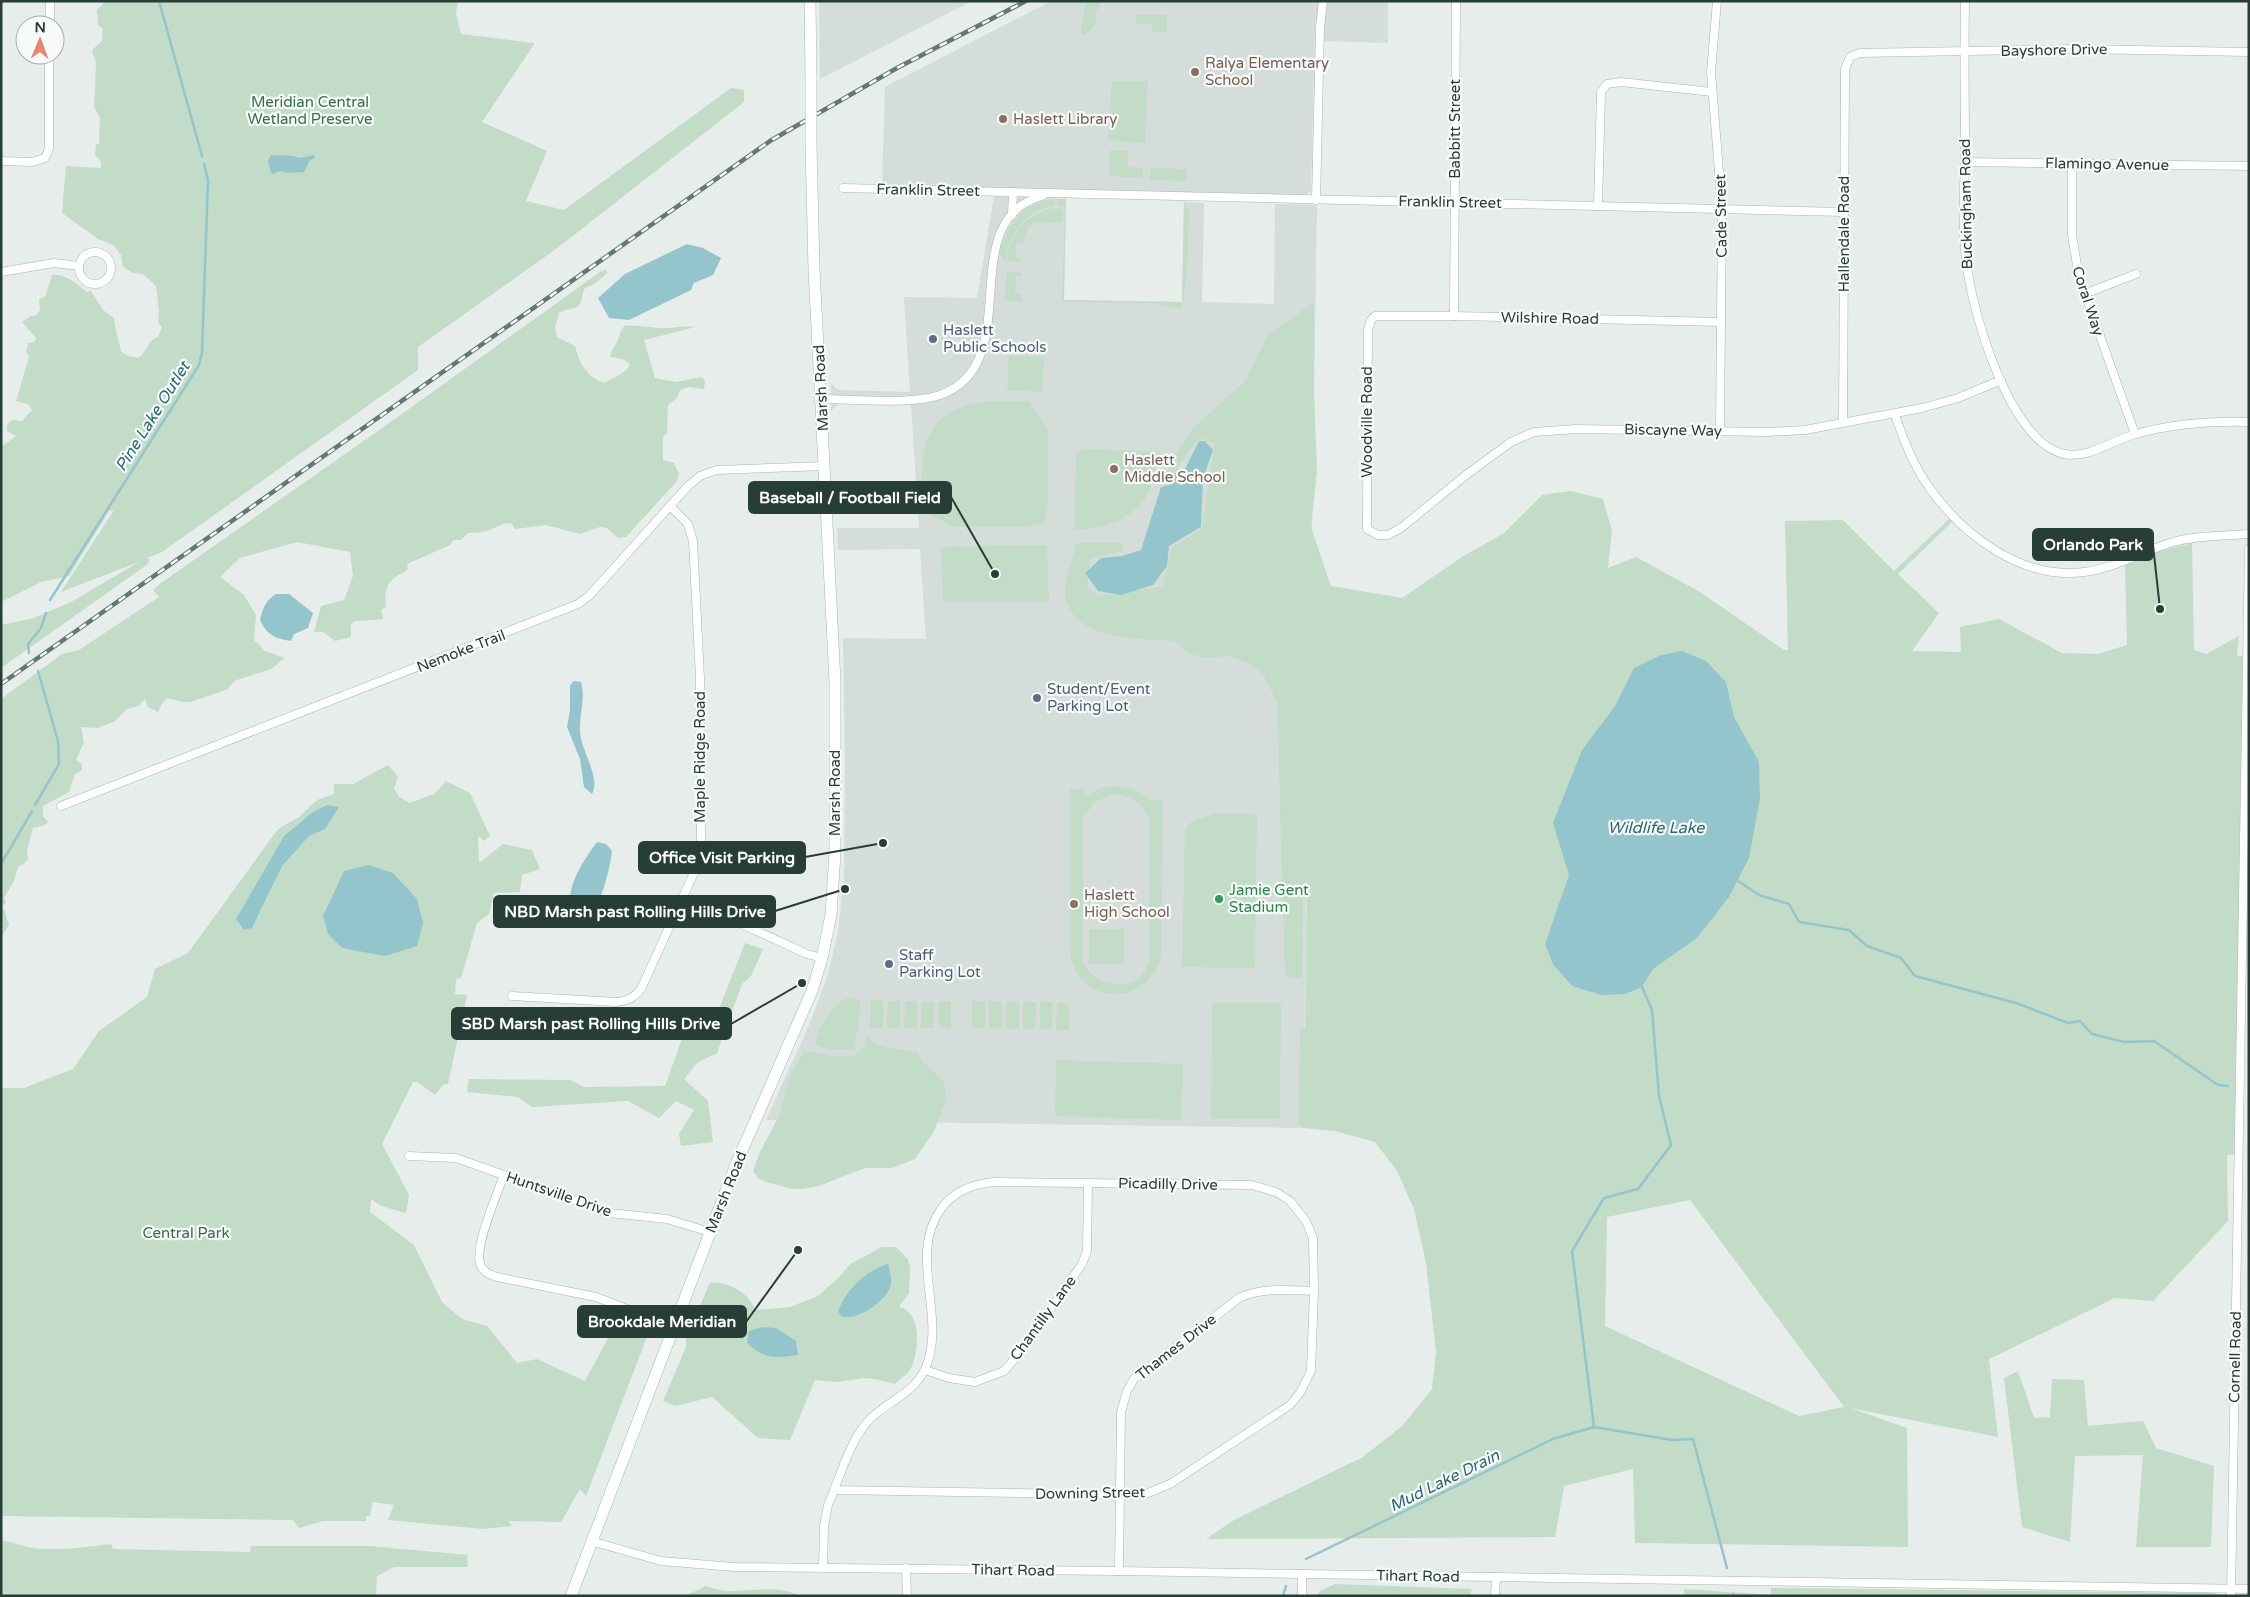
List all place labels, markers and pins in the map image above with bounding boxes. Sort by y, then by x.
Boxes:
place label: Ralya Elementary School [1205,54,1329,89]
marker: Ralya Elementary School [1189,66,1201,78]
place label: Haslett Library [1013,110,1117,128]
marker: Haslett Library [997,113,1009,125]
place label: Haslett Public Schools [943,321,1047,356]
marker: Haslett Public Schools [927,333,939,345]
place label: Haslett Middle School [1124,451,1225,486]
marker: Haslett Middle School [1108,463,1120,475]
callout: Baseball / Football Field [749,482,951,513]
callout: Orlando Park [2033,529,2153,560]
place label: Student/Event Parking Lot [1047,680,1151,715]
marker: Student/Event Parking Lot [1031,692,1043,704]
callout: Office Visit Parking [639,842,805,873]
place label: Jamie Gent Stadium [1229,881,1309,916]
place label: Haslett High School [1084,886,1170,921]
marker: Jamie Gent Stadium [1213,893,1225,905]
callout: NBD Marsh past Rolling Hills Drive [494,896,775,927]
marker: Haslett High School [1068,898,1080,910]
place label: Staff Parking Lot [899,946,981,981]
marker: Staff Parking Lot [883,958,895,970]
callout: SBD Marsh past Rolling Hills Drive [452,1008,731,1039]
callout: Brookdale Meridian [578,1306,746,1337]

